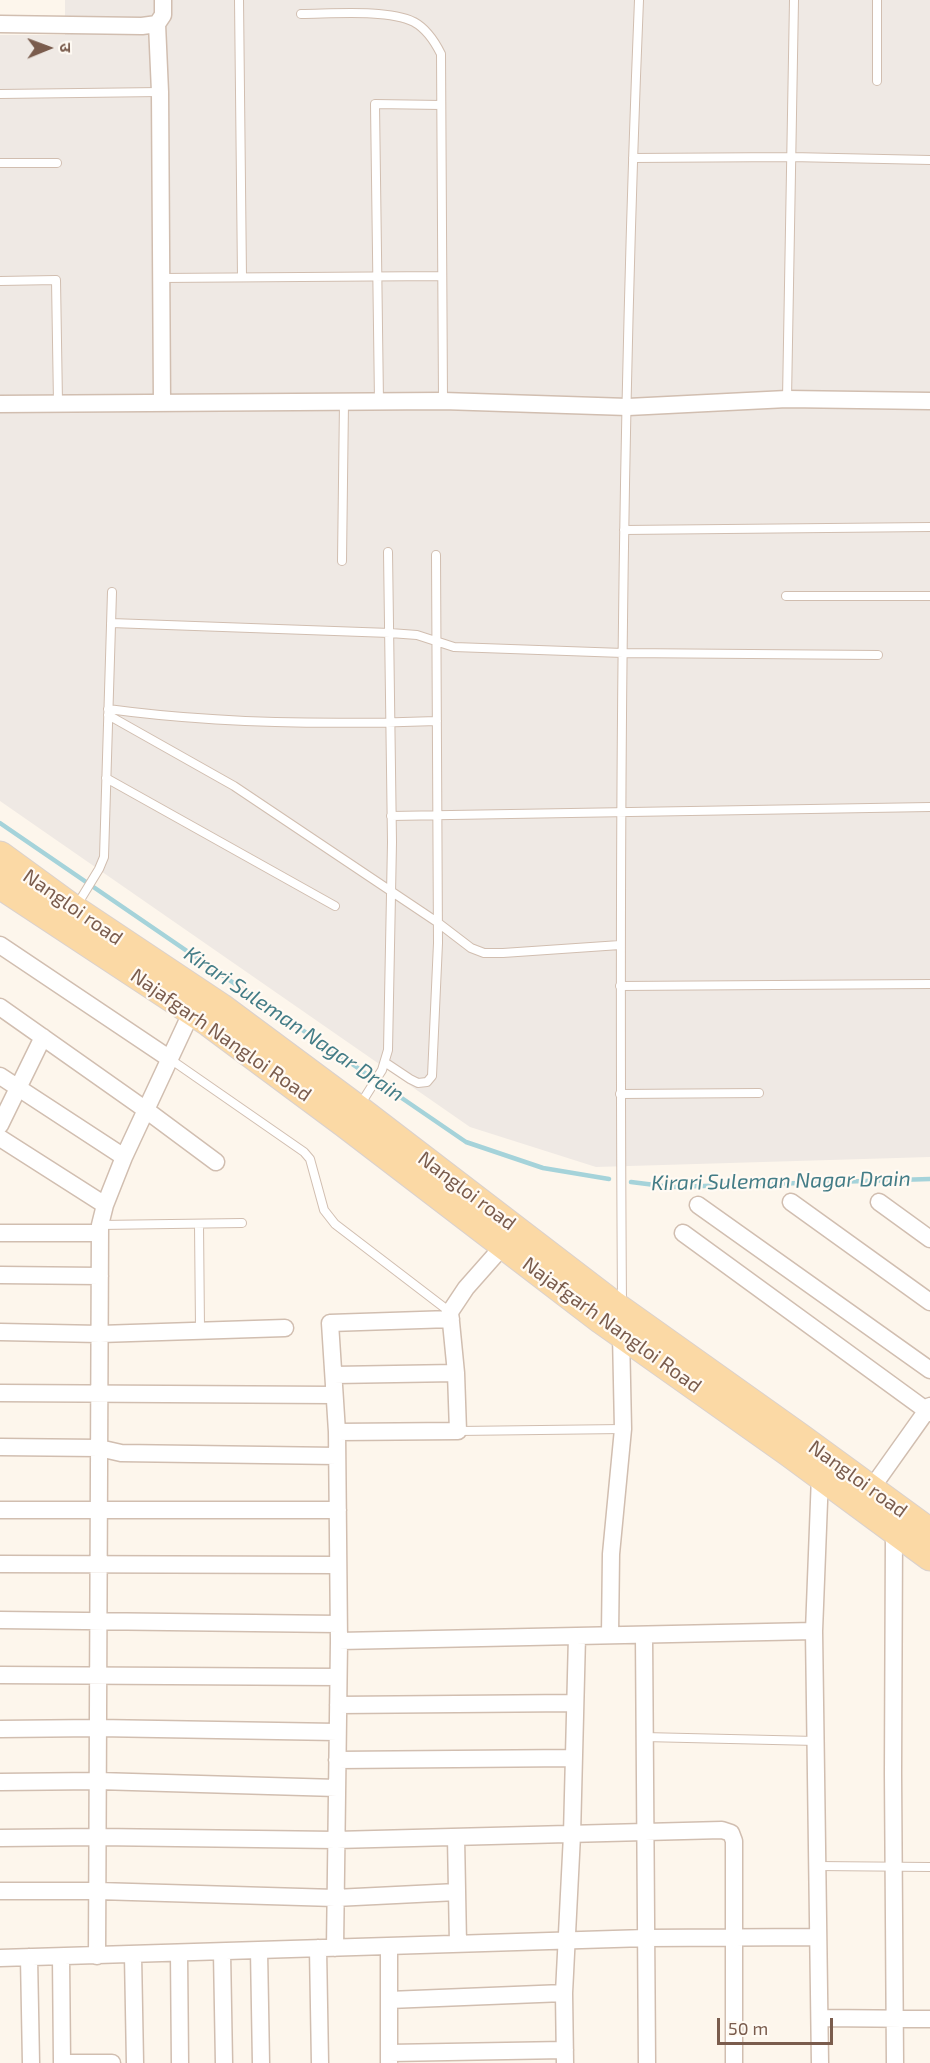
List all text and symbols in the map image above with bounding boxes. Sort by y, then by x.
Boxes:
north arrow [18,18,78,78]
text: उ [57,43,76,53]
street label: Nangloi road [19,864,127,950]
water label: Kirari Suleman Nagar Drain [179,941,409,1107]
street label: Najafgarh Nangloi Road [126,963,316,1107]
street label: Nangloi road [413,1146,521,1236]
water label: Kirari Suleman Nagar Drain [651,1166,911,1196]
street label: Najafgarh Nangloi Road [518,1252,706,1398]
street label: Nangloi road [804,1435,912,1523]
scale bar [720,2006,836,2044]
text: 50 m [728,2017,768,2039]

